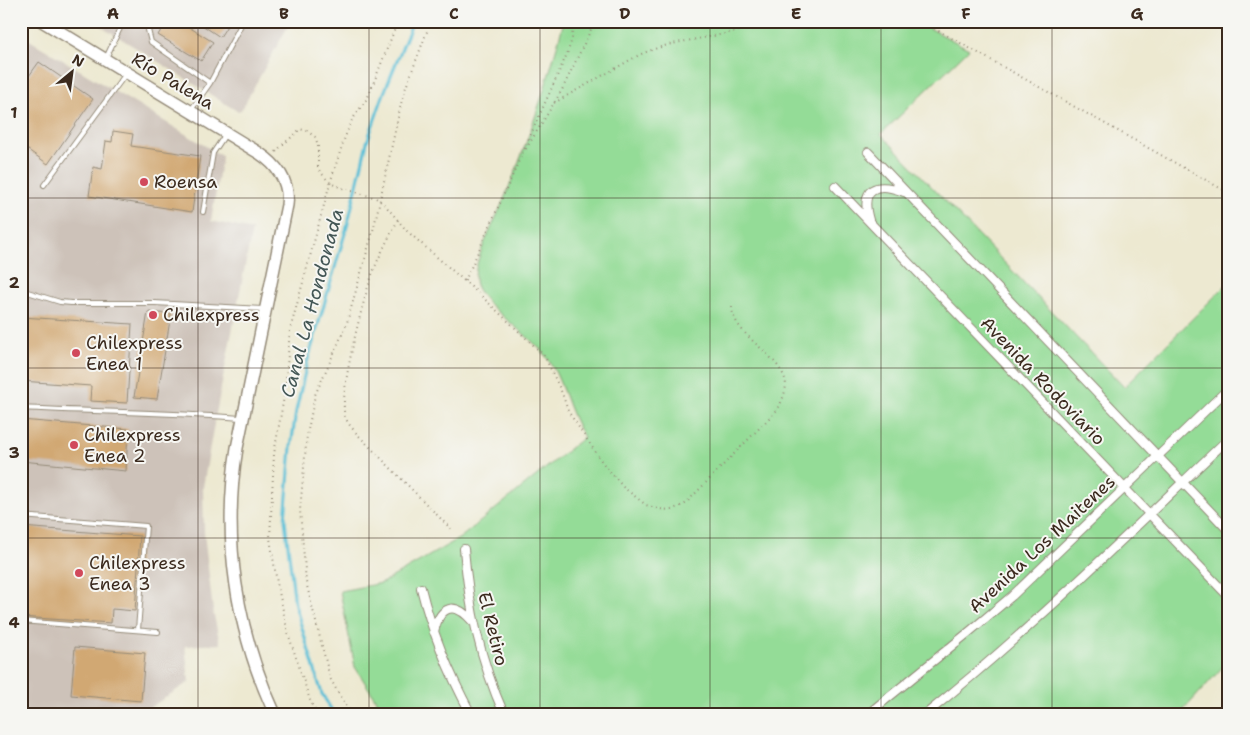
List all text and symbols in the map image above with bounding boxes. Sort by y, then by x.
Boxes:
text: A [107,3,119,24]
text: B [279,3,289,24]
text: C [449,3,459,24]
text: D [619,3,631,24]
text: E [791,3,801,24]
text: F [961,3,971,24]
text: G [1131,3,1144,24]
street label: Río Palena [127,47,219,115]
north arrow [48,48,98,98]
text: N [69,50,88,71]
text: 1 [10,102,18,123]
place label: Roensa [154,170,218,194]
marker: Roensa [138,176,150,188]
water label: Canal La Hondonada [275,206,349,400]
text: 2 [8,272,20,293]
place label: Chilexpress [163,303,260,327]
marker: Chilexpress [147,309,159,321]
street label: Avenida Rodoviario [975,311,1111,451]
place label: Chilexpress Enea 1 [86,331,183,376]
marker: Chilexpress Enea 1 [70,347,82,359]
place label: Chilexpress Enea 2 [84,423,181,468]
marker: Chilexpress Enea 2 [68,439,80,451]
text: 3 [8,442,20,463]
street label: Avenida Los Maitenes [964,470,1120,618]
place label: Chilexpress Enea 3 [89,551,186,596]
marker: Chilexpress Enea 3 [73,567,85,579]
street label: El Retiro [472,590,514,668]
text: 4 [8,612,20,633]

